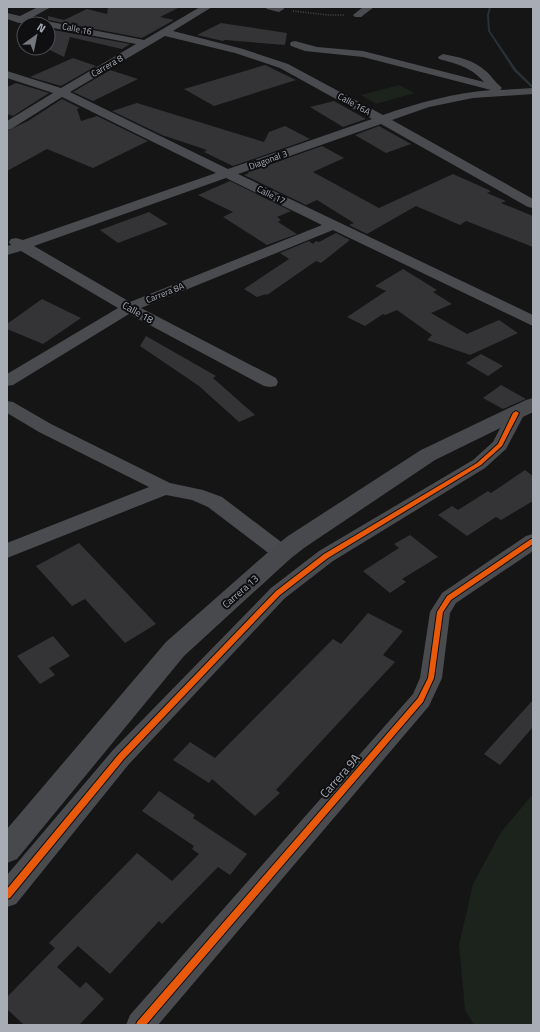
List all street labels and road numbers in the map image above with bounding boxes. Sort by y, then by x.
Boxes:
street label: Calle 16 [61,19,93,38]
street label: Carrera 8 [88,51,125,80]
street label: Calle 16A [336,89,373,118]
street label: Diagonal 3 [247,147,289,172]
street label: Calle 17 [255,182,288,207]
street label: Carrera 8A [144,279,186,306]
street label: Calle 18 [119,298,156,327]
street label: Carrera 13 [219,571,262,612]
street label: Carrera 9A [315,749,364,802]

